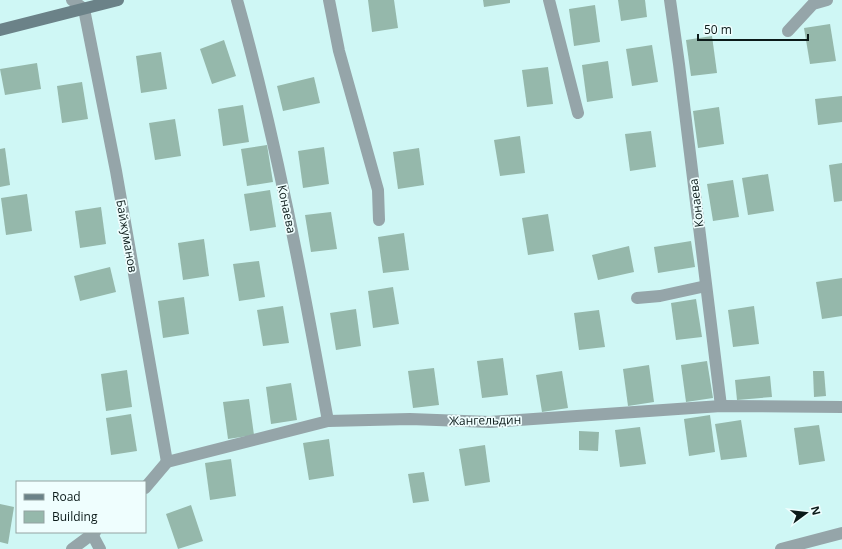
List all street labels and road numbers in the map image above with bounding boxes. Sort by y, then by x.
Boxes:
street label: Конаева [685,178,707,228]
street label: Конаева [274,183,300,235]
street label: Байжуманов [112,198,142,274]
street label: Жангельдин [449,411,521,429]

